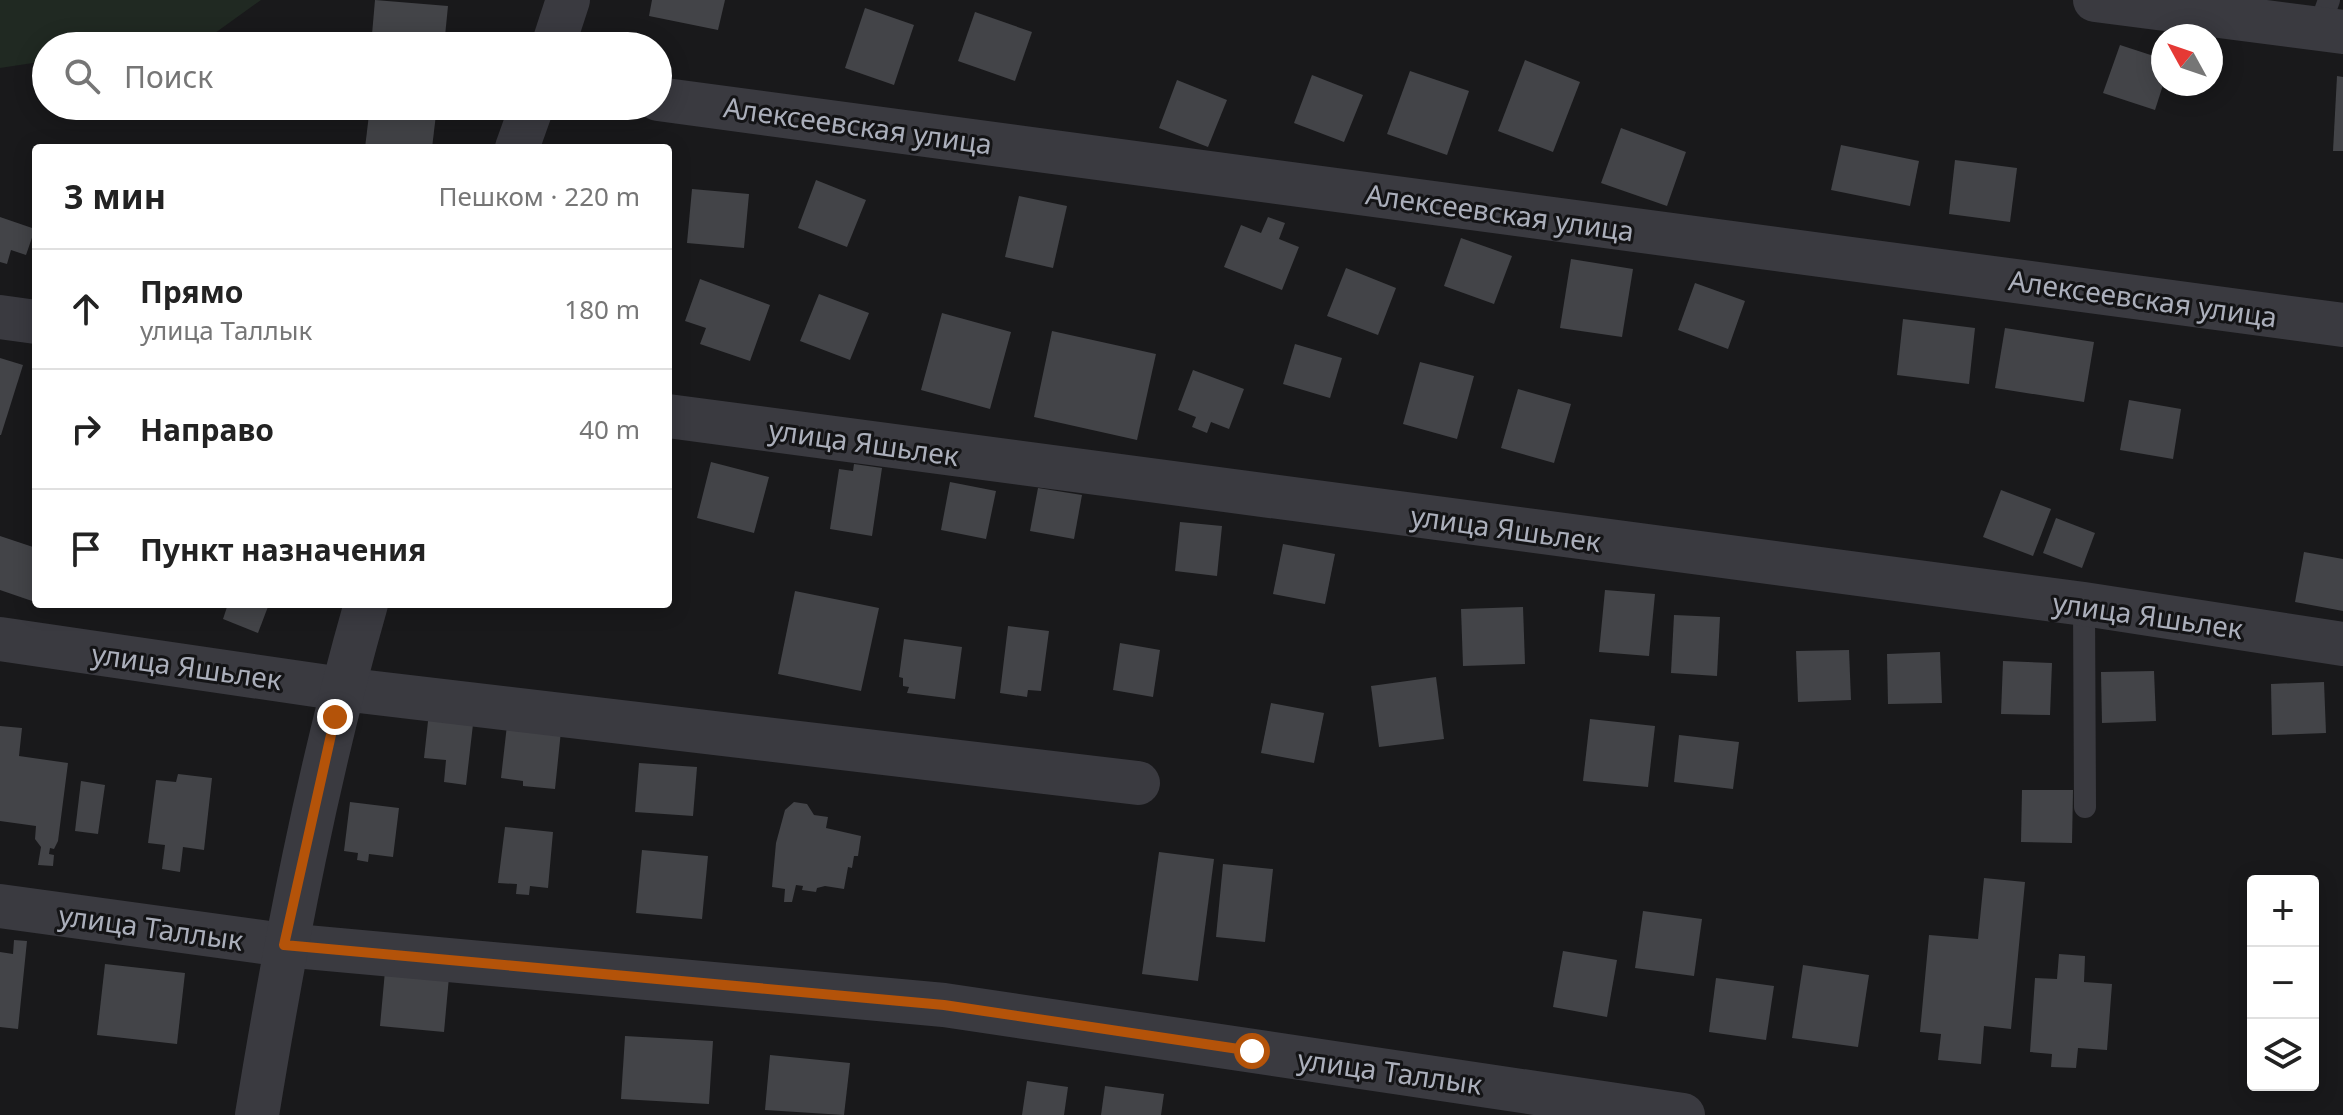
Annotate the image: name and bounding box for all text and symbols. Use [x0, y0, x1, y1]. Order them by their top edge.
north arrow [2151, 24, 2223, 96]
search box [32, 32, 672, 120]
icon: search [60, 54, 104, 98]
text: Поиск [124, 56, 213, 97]
street label: Алексеевская улица [721, 87, 995, 163]
text: 3 мин [64, 173, 166, 219]
street label: Алексеевская улица [1363, 174, 1637, 250]
text: Пешком · 220 m [438, 178, 640, 214]
street label: Алексеевская улица [2006, 260, 2280, 336]
text: Прямо [140, 271, 244, 312]
icon: ahead [64, 287, 108, 331]
text: 180 m [564, 291, 640, 327]
text: улица Таллык [140, 312, 312, 348]
icon: right [64, 407, 108, 451]
text: Направо [140, 409, 274, 450]
street label: улица Яшьлек [767, 410, 962, 474]
text: 40 m [579, 411, 640, 447]
street label: улица Яшьлек [1409, 496, 1604, 560]
icon: arrive [64, 527, 108, 571]
text: Пункт назначения [140, 529, 426, 570]
street label: улица Яшьлек [2051, 583, 2246, 647]
street label: улица Яшьлек [90, 634, 285, 698]
route end [317, 699, 353, 735]
map controls [2247, 875, 2319, 1091]
button: + [2247, 875, 2319, 947]
street label: улица Таллык [56, 895, 246, 959]
button: − [2247, 947, 2319, 1019]
button: layers [2247, 1019, 2319, 1091]
route start [1234, 1033, 1270, 1069]
street label: улица Таллык [1295, 1039, 1485, 1103]

